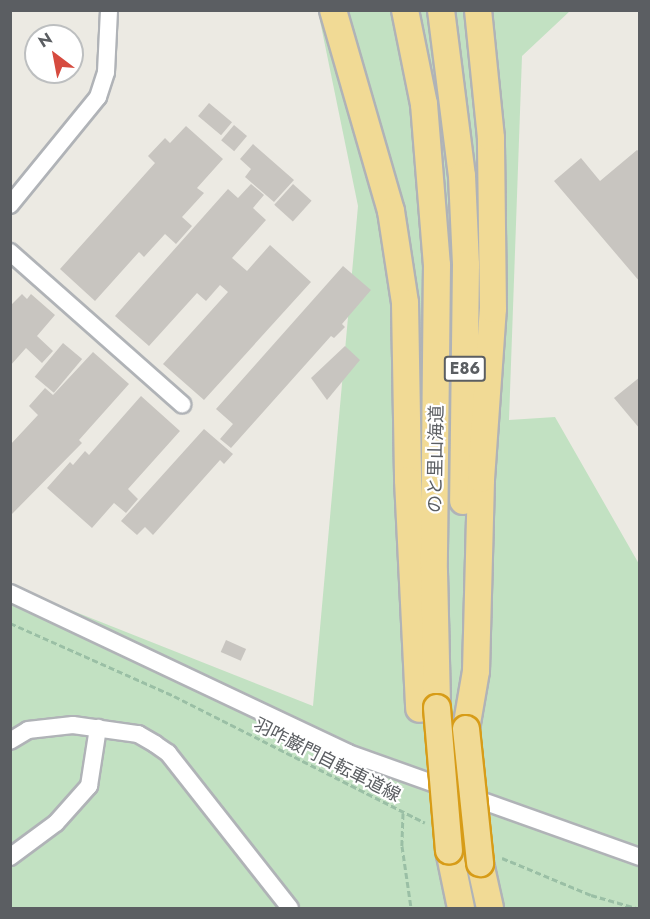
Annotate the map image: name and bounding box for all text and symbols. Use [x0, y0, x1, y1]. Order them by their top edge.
north arrow [24, 24, 84, 84]
text: N [34, 27, 57, 53]
road number: E86 [442, 356, 488, 382]
street label: のと里山海道 [424, 405, 448, 513]
street label: 羽咋巌門自転車道線 [250, 714, 404, 806]

